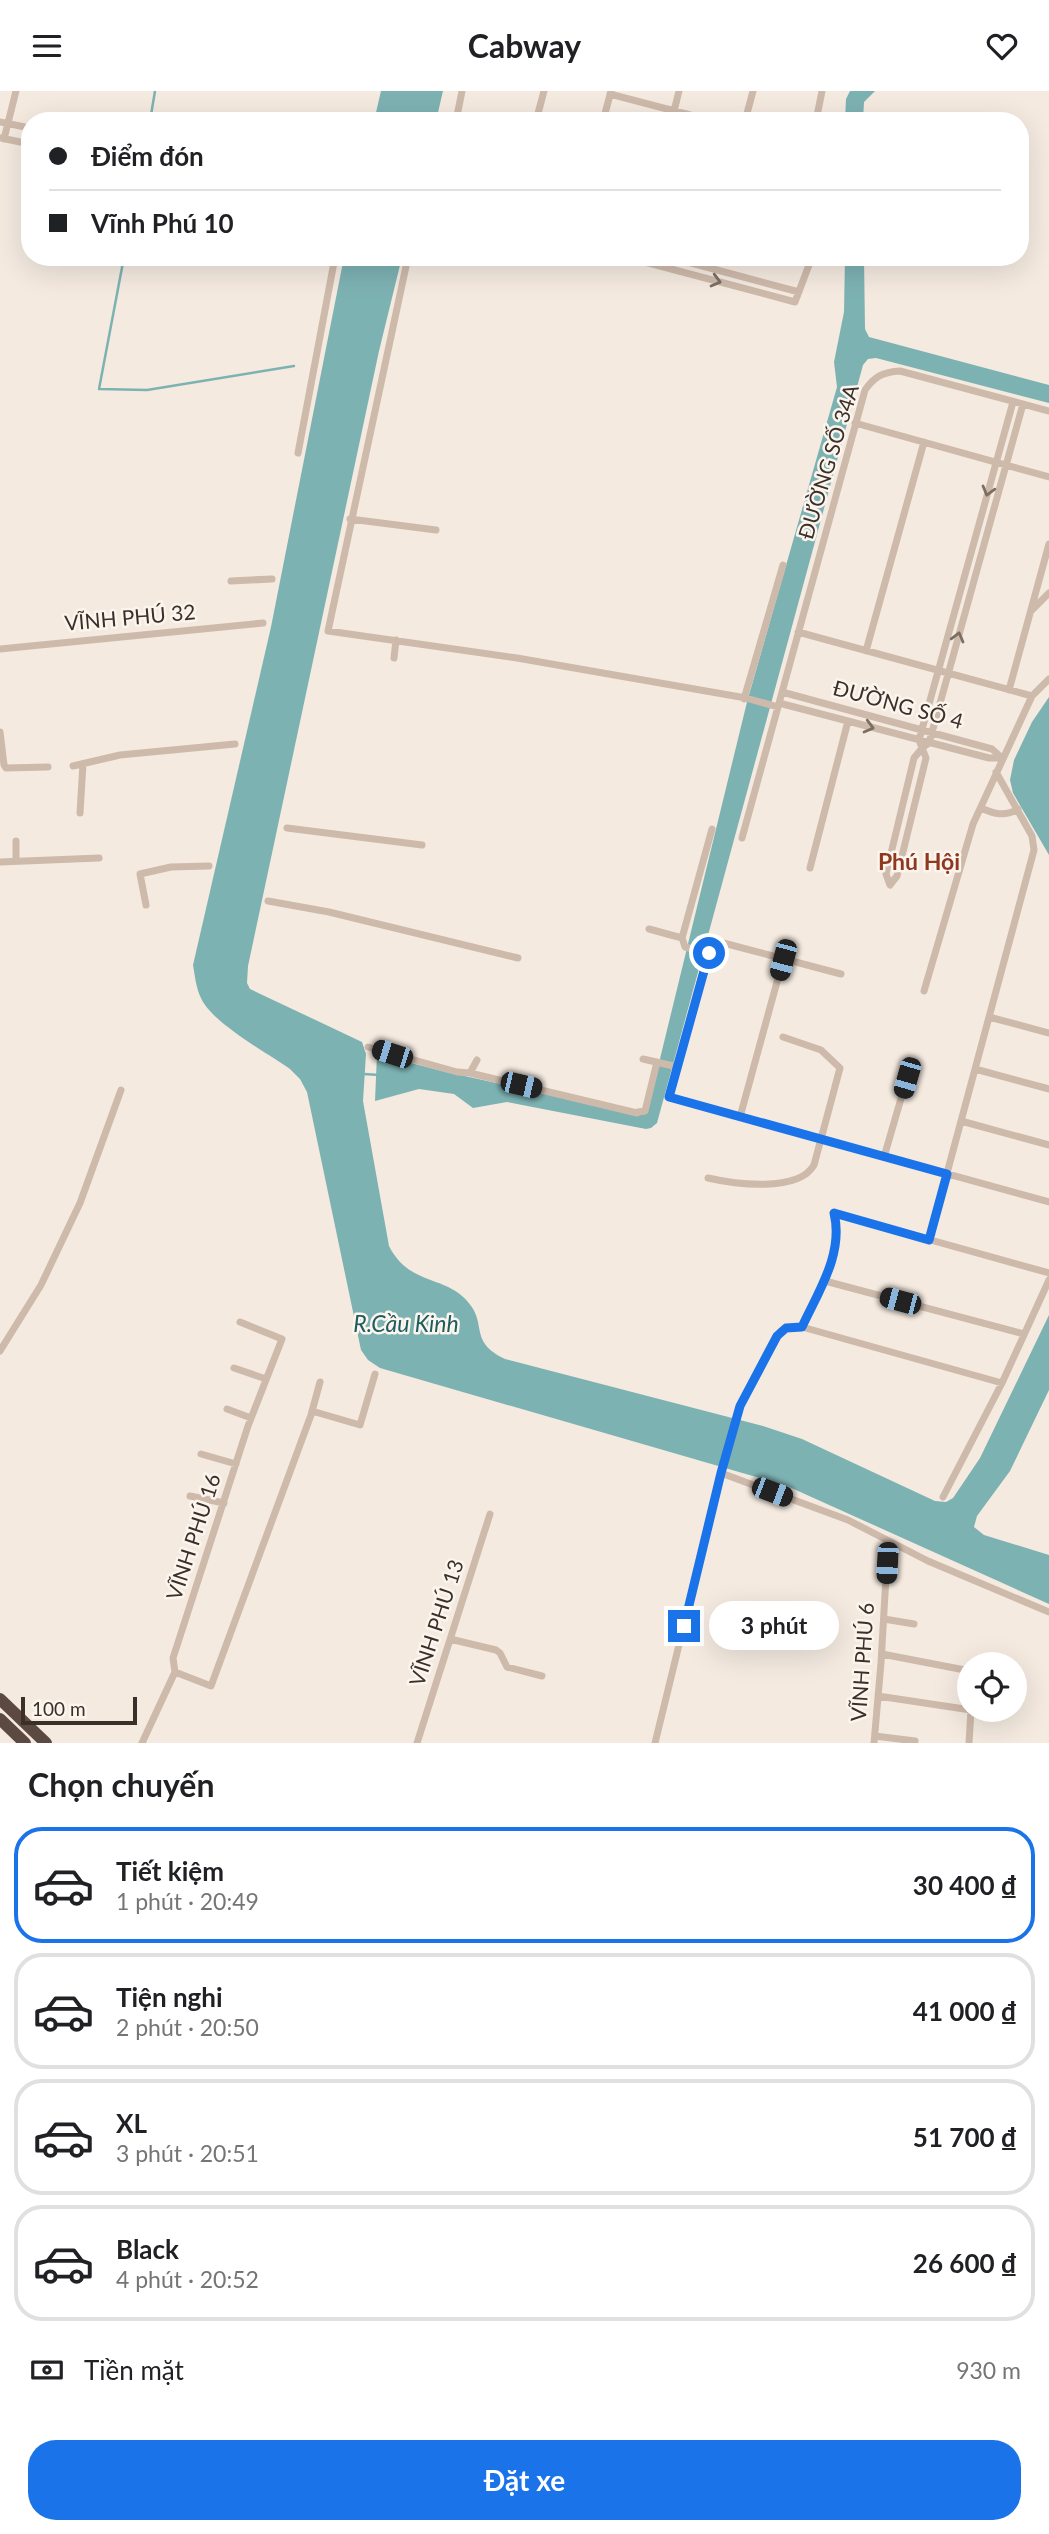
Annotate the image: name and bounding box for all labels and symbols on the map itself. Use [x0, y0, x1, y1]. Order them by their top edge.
one-way arrow [710, 273, 722, 287]
street label: ĐƯỜNG SỐ 34A [792, 381, 863, 542]
one-way arrow [982, 485, 996, 497]
street label: VĨNH PHÚ 32 [63, 598, 196, 635]
one-way arrow [950, 632, 965, 644]
street label: ĐƯỜNG SỐ 4 [831, 674, 966, 733]
one-way arrow [862, 719, 874, 733]
district label: Phú Hội [878, 847, 960, 875]
route start [693, 937, 725, 969]
car [768, 937, 799, 983]
car [369, 1038, 416, 1070]
car [892, 1055, 923, 1101]
car [499, 1070, 544, 1100]
car [877, 1285, 924, 1317]
water label: R.Cầu Kinh [353, 1309, 459, 1337]
street label: VĨNH PHÚ 16 [160, 1470, 225, 1603]
car [749, 1475, 796, 1509]
car [876, 1541, 899, 1585]
street label: VĨNH PHÚ 13 [403, 1556, 468, 1689]
callout: 3 phút [708, 1601, 838, 1651]
street label: VĨNH PHÚ 6 [845, 1602, 878, 1722]
route end [668, 1610, 700, 1642]
scale bar [21, 1694, 136, 1726]

